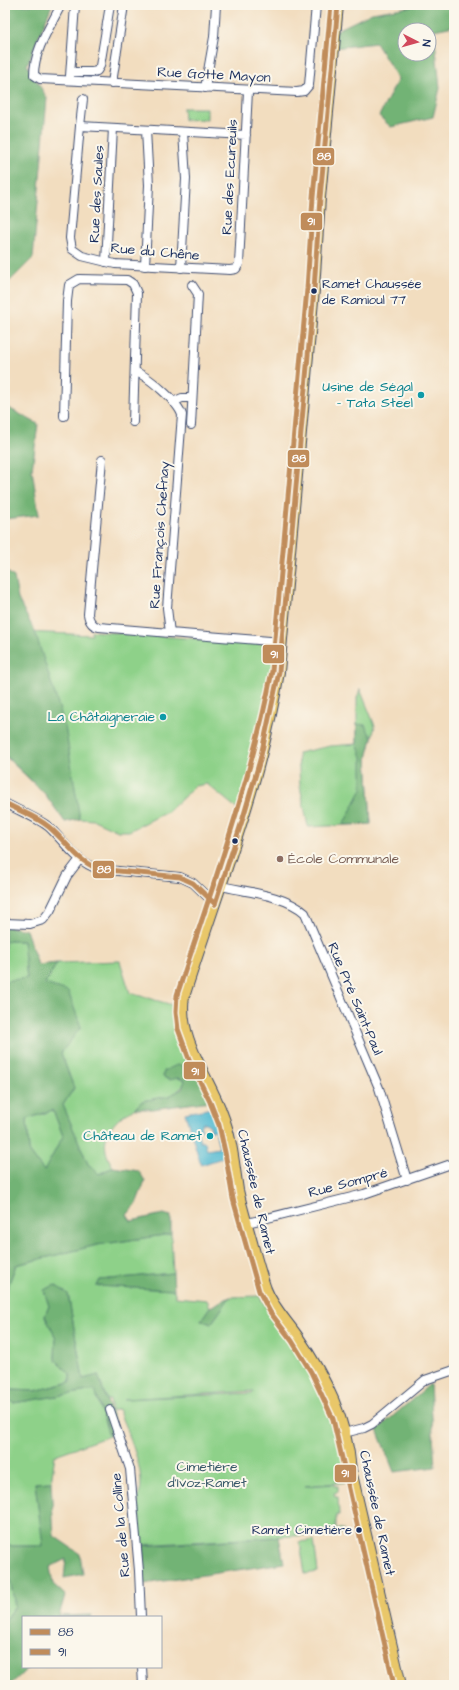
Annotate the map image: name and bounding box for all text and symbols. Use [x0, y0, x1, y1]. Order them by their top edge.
north arrow [397, 22, 437, 62]
text: N [419, 39, 434, 47]
street label: Rue Gotte Mayon [157, 62, 271, 88]
street label: Rue des Ecureuils [217, 119, 243, 235]
street label: Rue des Saules [84, 145, 110, 243]
line badge: 88 [312, 147, 335, 166]
text: 88 [317, 149, 332, 164]
line badge: 91 [300, 212, 323, 231]
text: 91 [307, 214, 315, 229]
street label: Rue du Chêne [110, 238, 201, 266]
place label: Ramet Chaussée de Ramioul 77 [322, 275, 421, 309]
marker: Ramet Chaussée de Ramioul 77 [309, 286, 319, 296]
place label: Usine de Ségal - Tata Steel [322, 377, 413, 413]
marker: Usine de Ségal - Tata Steel [416, 390, 426, 400]
line badge: 88 [287, 449, 310, 468]
text: 88 [292, 451, 307, 466]
street label: Rue François Chefnay [145, 460, 175, 609]
line badge: 91 [262, 644, 285, 664]
text: 91 [270, 647, 278, 662]
place label: La Châtaigneraie [47, 707, 155, 727]
marker: La Châtaigneraie [158, 712, 168, 722]
unlabelled marker [230, 836, 240, 846]
place label: École Communale [288, 849, 399, 869]
marker: École Communale [275, 854, 285, 864]
line badge: 88 [92, 860, 115, 879]
text: 88 [97, 862, 112, 877]
street label: Rue Pré Saint-Paul [322, 940, 388, 1058]
line badge: 91 [183, 1061, 206, 1080]
text: 91 [191, 1064, 199, 1079]
place label: Château de Ramet [83, 1126, 202, 1146]
street label: Chaussée de Ramet [232, 1128, 280, 1257]
marker: Château de Ramet [205, 1131, 215, 1141]
street label: Rue Sompré [306, 1163, 390, 1203]
street label: Chaussée de Ramet [354, 1449, 400, 1578]
park label: Cimetière d'Ivoz-Ramet [167, 1457, 247, 1493]
line badge: 91 [334, 1464, 357, 1483]
text: 91 [341, 1466, 349, 1481]
street label: Rue de la Colline [106, 1472, 136, 1578]
place label: Ramet Cimetière [252, 1521, 352, 1539]
marker: Ramet Cimetière [354, 1525, 364, 1535]
legend [22, 1616, 162, 1668]
text: 88 [58, 1624, 74, 1641]
text: 91 [58, 1644, 67, 1661]

